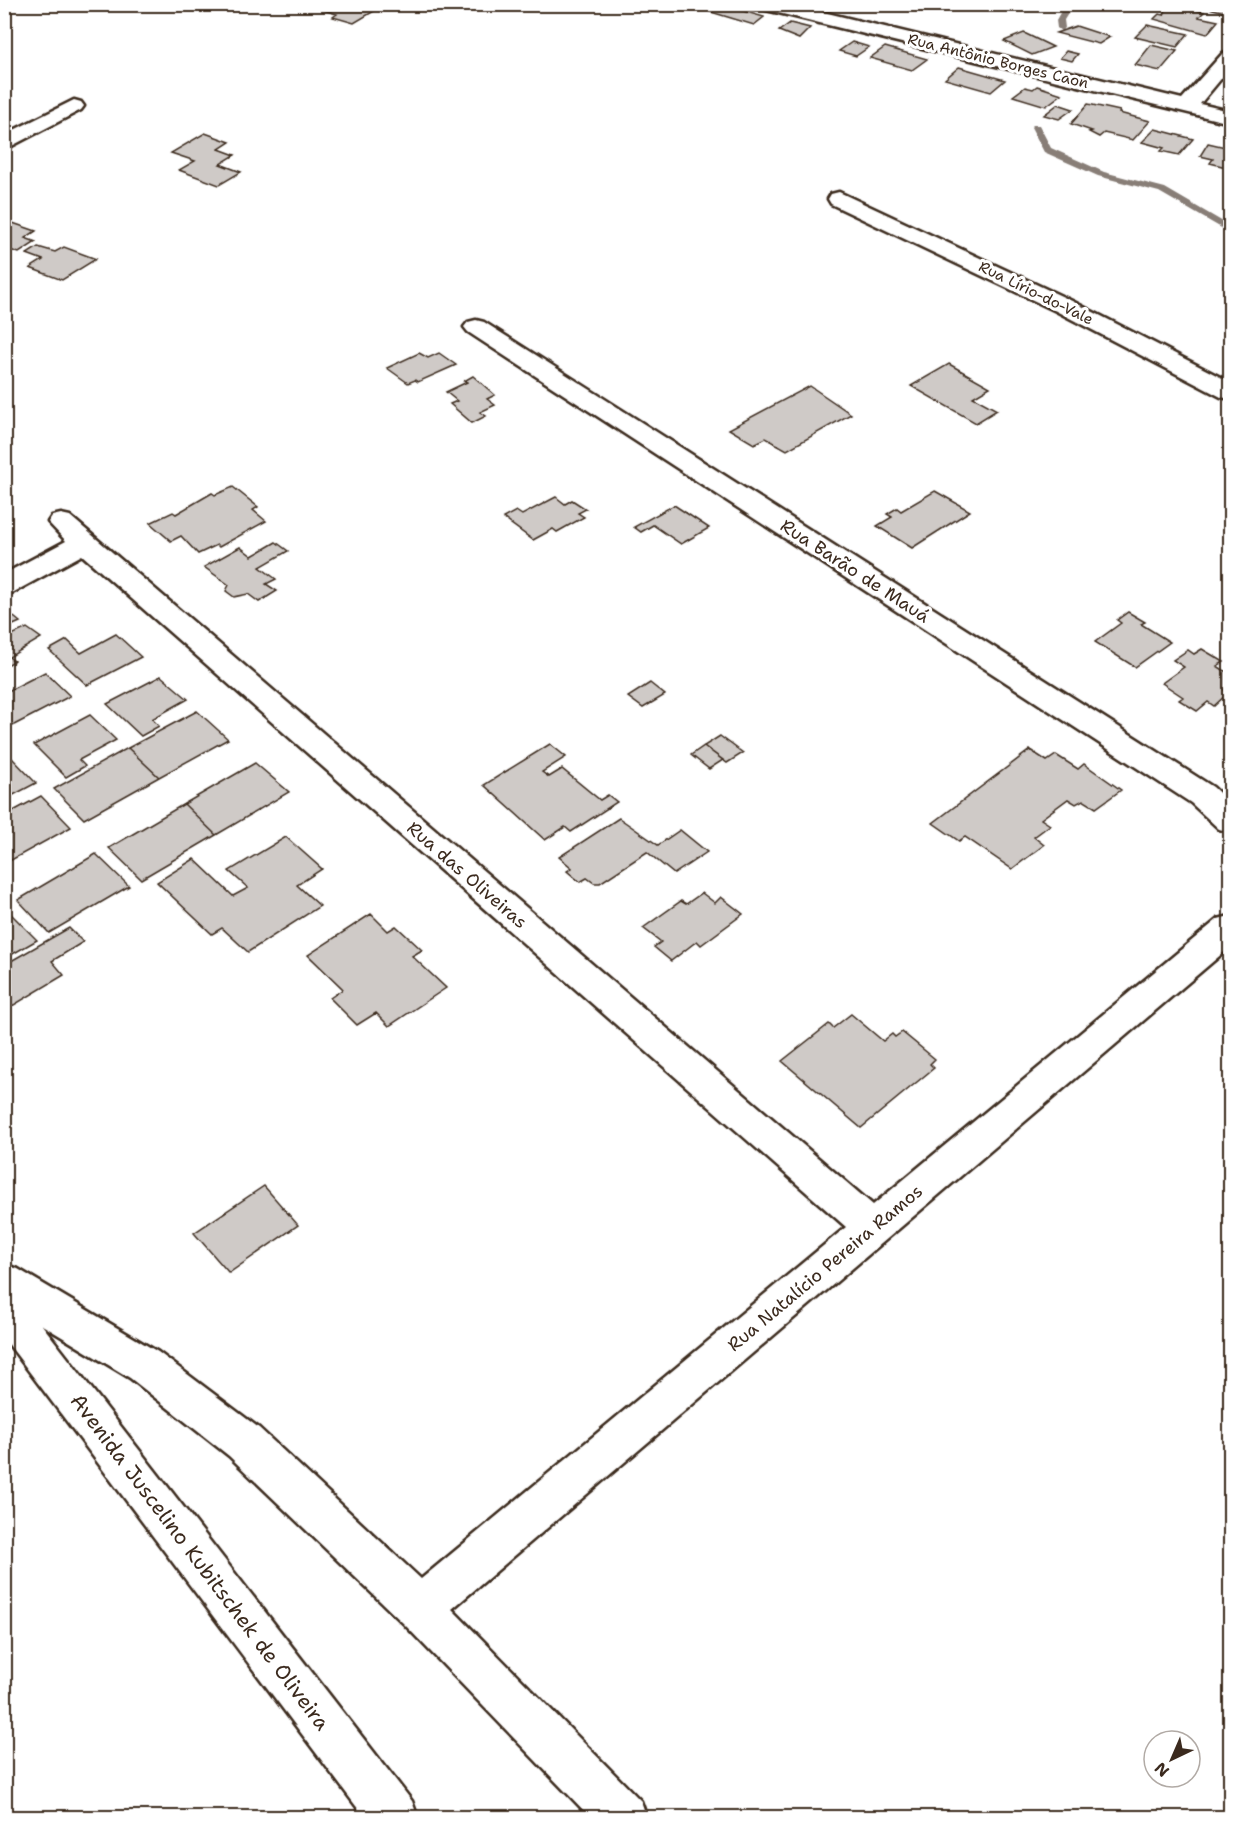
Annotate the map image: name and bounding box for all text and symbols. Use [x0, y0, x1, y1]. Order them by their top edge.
street label: Rua Antônio Borges Caon [906, 29, 1090, 93]
street label: Rua Lírio-do-Vale [975, 257, 1097, 329]
street label: Rua Barão de Mauá [776, 514, 934, 628]
street label: Rua das Oliveiras [402, 816, 532, 934]
street label: Rua Natalício Pereira Ramos [722, 1179, 928, 1357]
street label: Avenida Juscelino Kubitschek de Oliveira [64, 1388, 336, 1736]
north arrow [1142, 1729, 1202, 1789]
text: N [1150, 1757, 1174, 1781]

